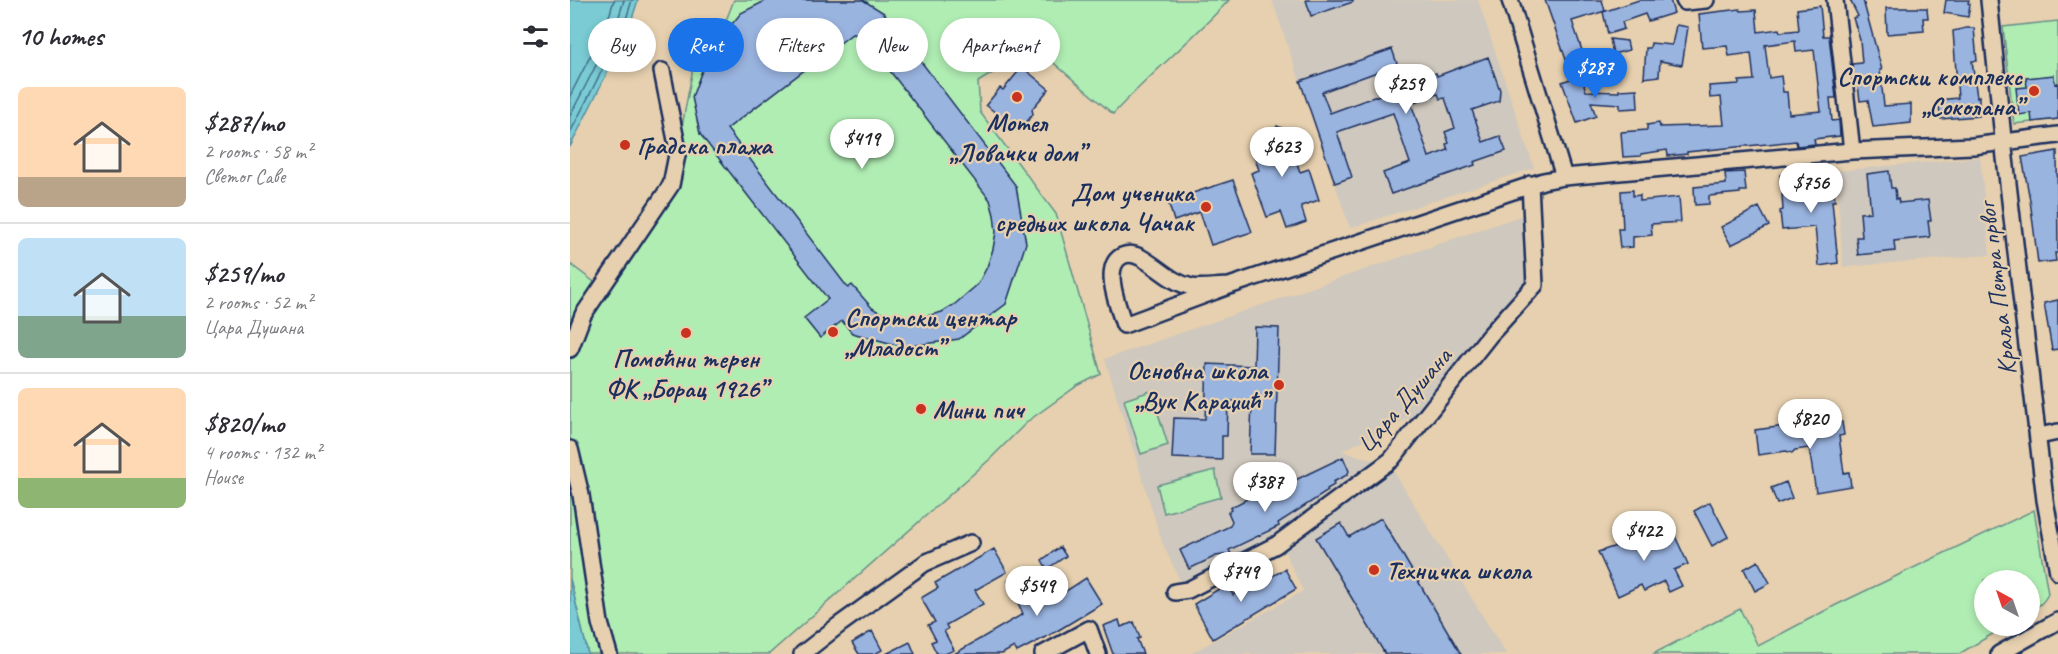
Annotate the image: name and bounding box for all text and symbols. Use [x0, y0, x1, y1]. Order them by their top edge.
chip: Buy [588, 18, 656, 72]
chip: Rent [668, 18, 744, 72]
chip: Filters [756, 18, 844, 72]
chip: New [856, 18, 928, 72]
chip: Apartment [940, 18, 1060, 72]
text: 10 homes [18, 20, 103, 53]
icon: filters [519, 20, 552, 53]
pin: $287 [1559, 48, 1631, 99]
text: $287 [1577, 55, 1613, 80]
place label: Спортски комплекс „Соколана” [1837, 60, 2028, 123]
pin: $259 [1370, 64, 1442, 115]
text: $259 [1388, 71, 1424, 96]
marker: Спортски комплекс „Соколана” [2027, 84, 2041, 98]
marker: Мотел „Ловачки дом” [1010, 90, 1024, 104]
text: $287/mo [204, 106, 284, 139]
place label: Мотел „Ловачки дом” [950, 106, 1090, 169]
icon: home [66, 111, 138, 183]
pin: $419 [826, 119, 898, 170]
text: $419 [844, 126, 880, 151]
pin: $623 [1246, 127, 1318, 178]
place label: Градска плажа [637, 129, 774, 162]
text: $623 [1264, 134, 1300, 159]
marker: Градска плажа [618, 138, 632, 152]
text: 2 rooms · 58 m² [204, 139, 312, 164]
pin: $756 [1775, 163, 1847, 214]
text: Светог Саве [204, 164, 285, 189]
text: $756 [1793, 170, 1829, 195]
place label: Дом ученика средњих школа Чачак [995, 176, 1196, 239]
street label: Краља Петра првог [1970, 198, 2024, 377]
marker: Дом ученика средњих школа Чачак [1199, 200, 1213, 214]
text: $259/mo [204, 257, 283, 290]
icon: home [66, 262, 138, 334]
text: 2 rooms · 52 m² [204, 290, 312, 315]
place label: Спортски центар „Младост” [845, 301, 1018, 364]
text: Цара Душана [204, 315, 303, 340]
marker: Спортски центар „Младост” [826, 325, 840, 339]
marker: Помоћни терен ФК „Борац 1926” [679, 326, 693, 340]
street label: Цара Душана [1349, 339, 1460, 460]
place label: Помоћни терен ФК „Борац 1926” [606, 342, 772, 405]
place label: Основна школа „Вук Караџић” [1127, 354, 1273, 417]
marker: Основна школа „Вук Караџић” [1272, 378, 1286, 392]
place label: Мини пич [933, 393, 1026, 426]
pin: $820 [1774, 399, 1846, 450]
marker: Мини пич [914, 402, 928, 416]
text: $820 [1792, 406, 1828, 431]
text: $820/mo [204, 407, 284, 440]
icon: home [66, 412, 138, 484]
text: 4 rooms · 132 m² [204, 440, 321, 465]
pin: $387 [1229, 462, 1301, 513]
text: House [204, 465, 243, 490]
text: $387 [1247, 469, 1283, 494]
pin: $422 [1608, 511, 1680, 562]
text: $422 [1626, 518, 1662, 543]
pin: $749 [1205, 552, 1277, 603]
place label: Техничка школа [1386, 554, 1533, 587]
text: $749 [1223, 559, 1259, 584]
marker: Техничка школа [1367, 563, 1381, 577]
pin: $549 [1001, 566, 1073, 617]
north arrow [1974, 570, 2040, 636]
map controls [1974, 570, 2040, 636]
text: $549 [1019, 573, 1055, 598]

